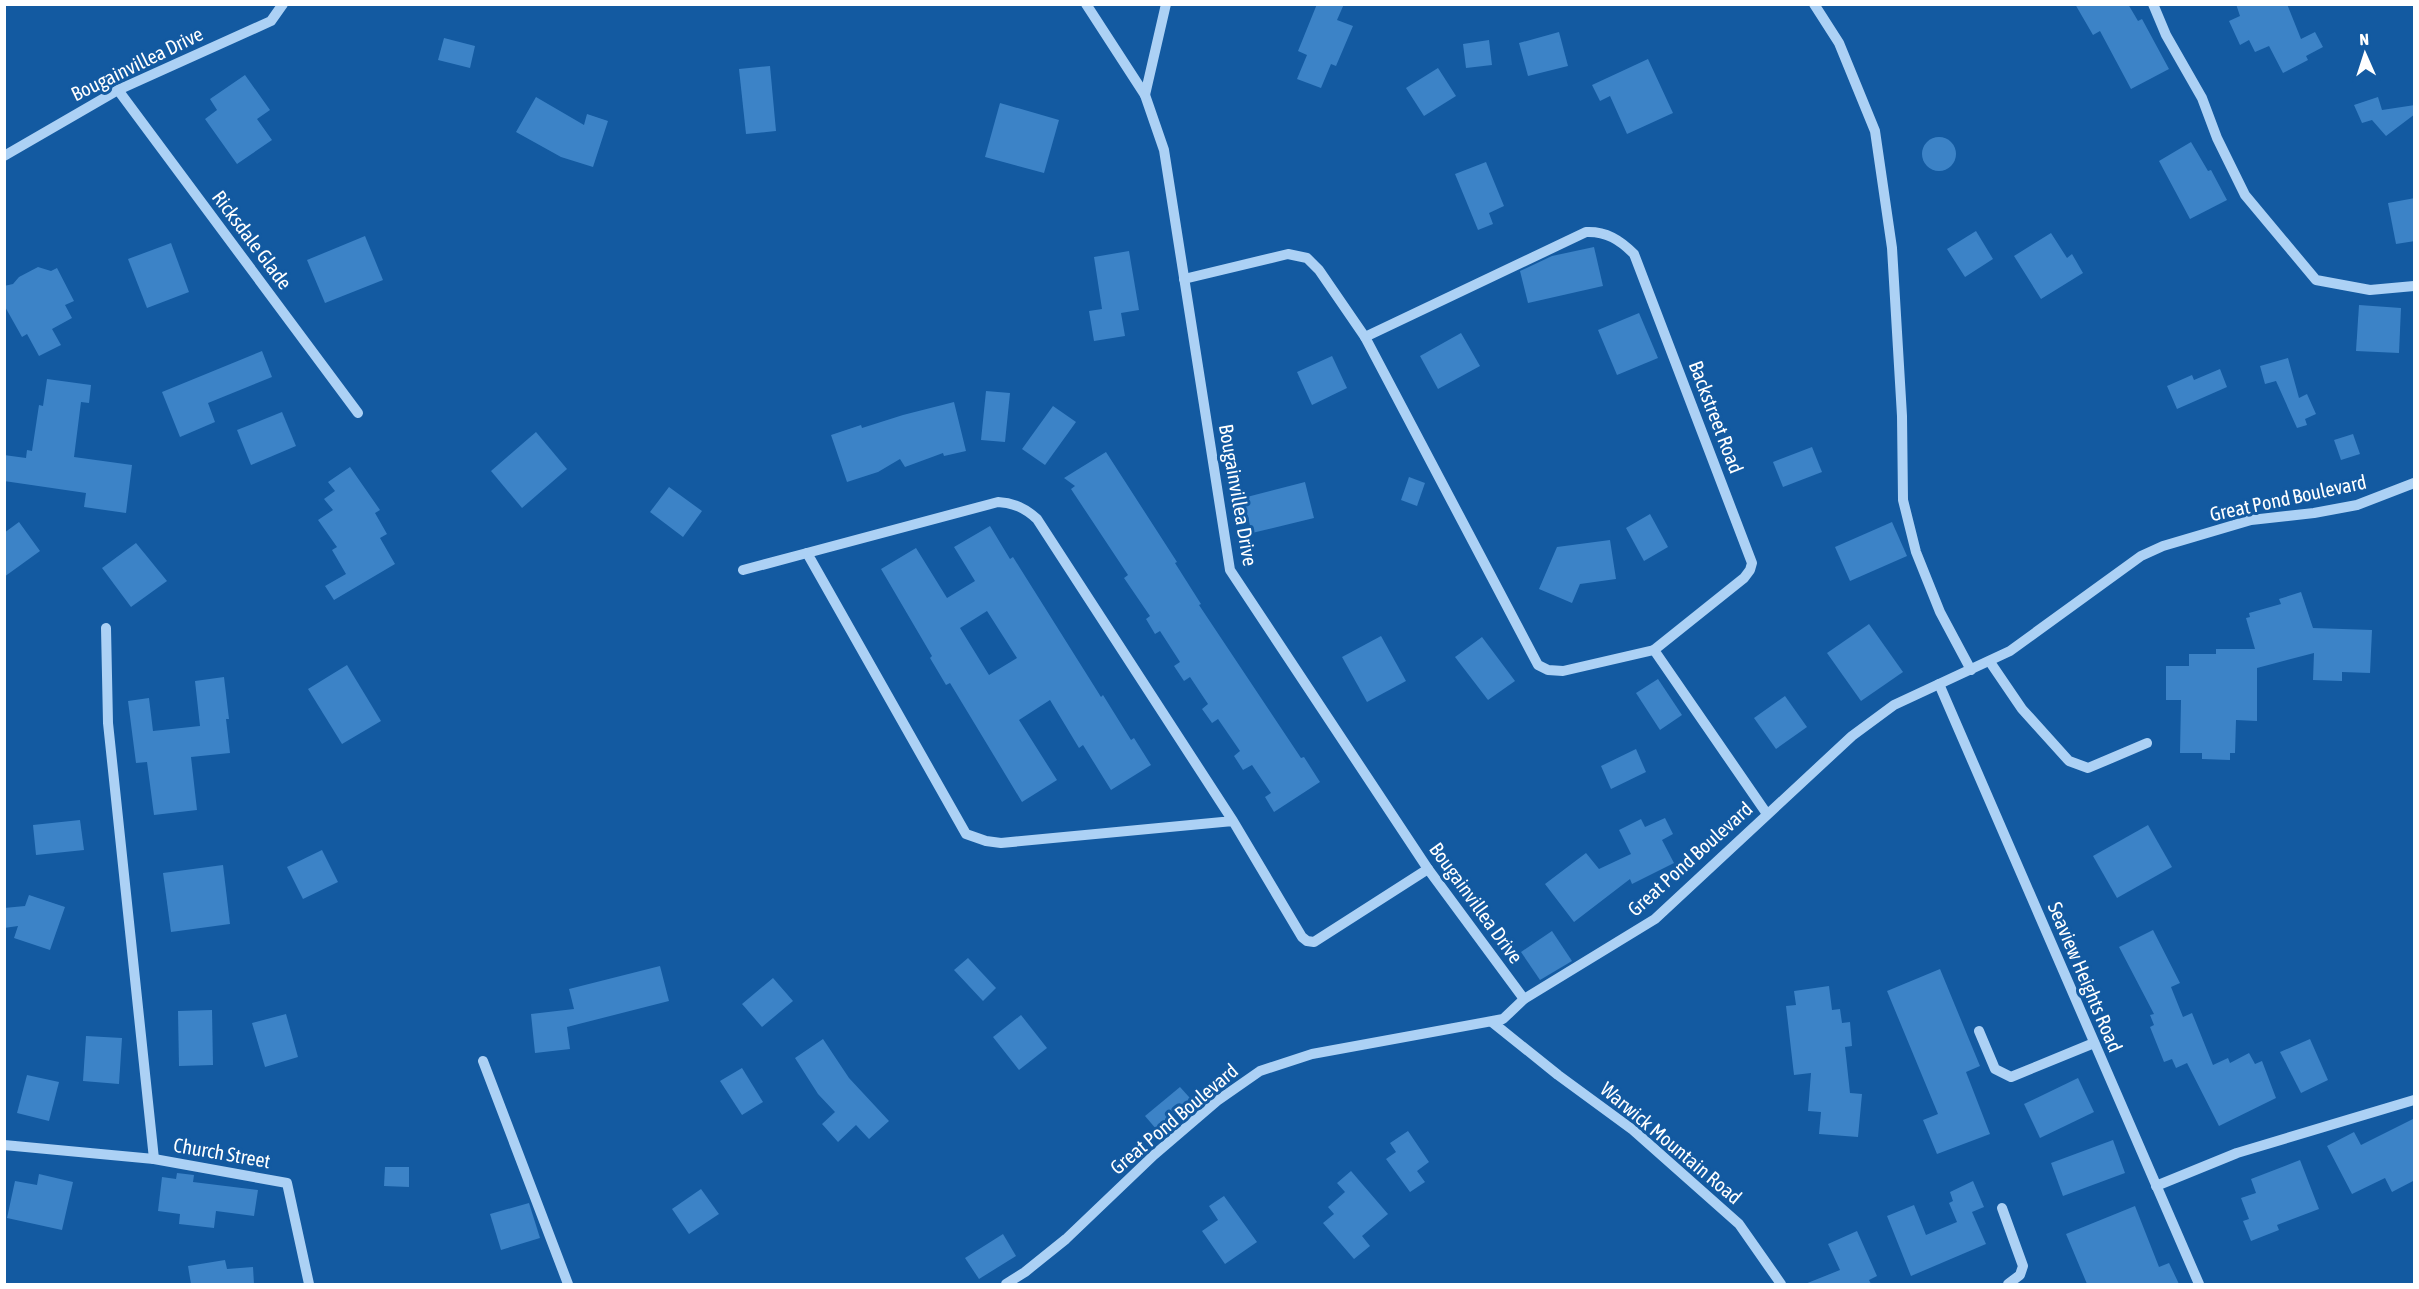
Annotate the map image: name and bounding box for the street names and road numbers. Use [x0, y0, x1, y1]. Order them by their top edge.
street label: Bougainvillea Drive [67, 22, 206, 105]
street label: Ricksdale Glade [208, 186, 297, 293]
street label: Backstreet Road [1685, 357, 1748, 476]
street label: Bougainvillea Drive [1215, 422, 1262, 568]
street label: Great Pond Boulevard [2207, 470, 2368, 525]
street label: Great Pond Boulevard [1623, 797, 1757, 921]
street label: Bougainvillea Drive [1425, 838, 1528, 968]
street label: Seaview Heights Road [2044, 898, 2127, 1055]
street label: Great Pond Boulevard [1105, 1059, 1242, 1179]
street label: Warwick Mountain Road [1596, 1077, 1747, 1208]
street label: Church Street [172, 1133, 273, 1172]

